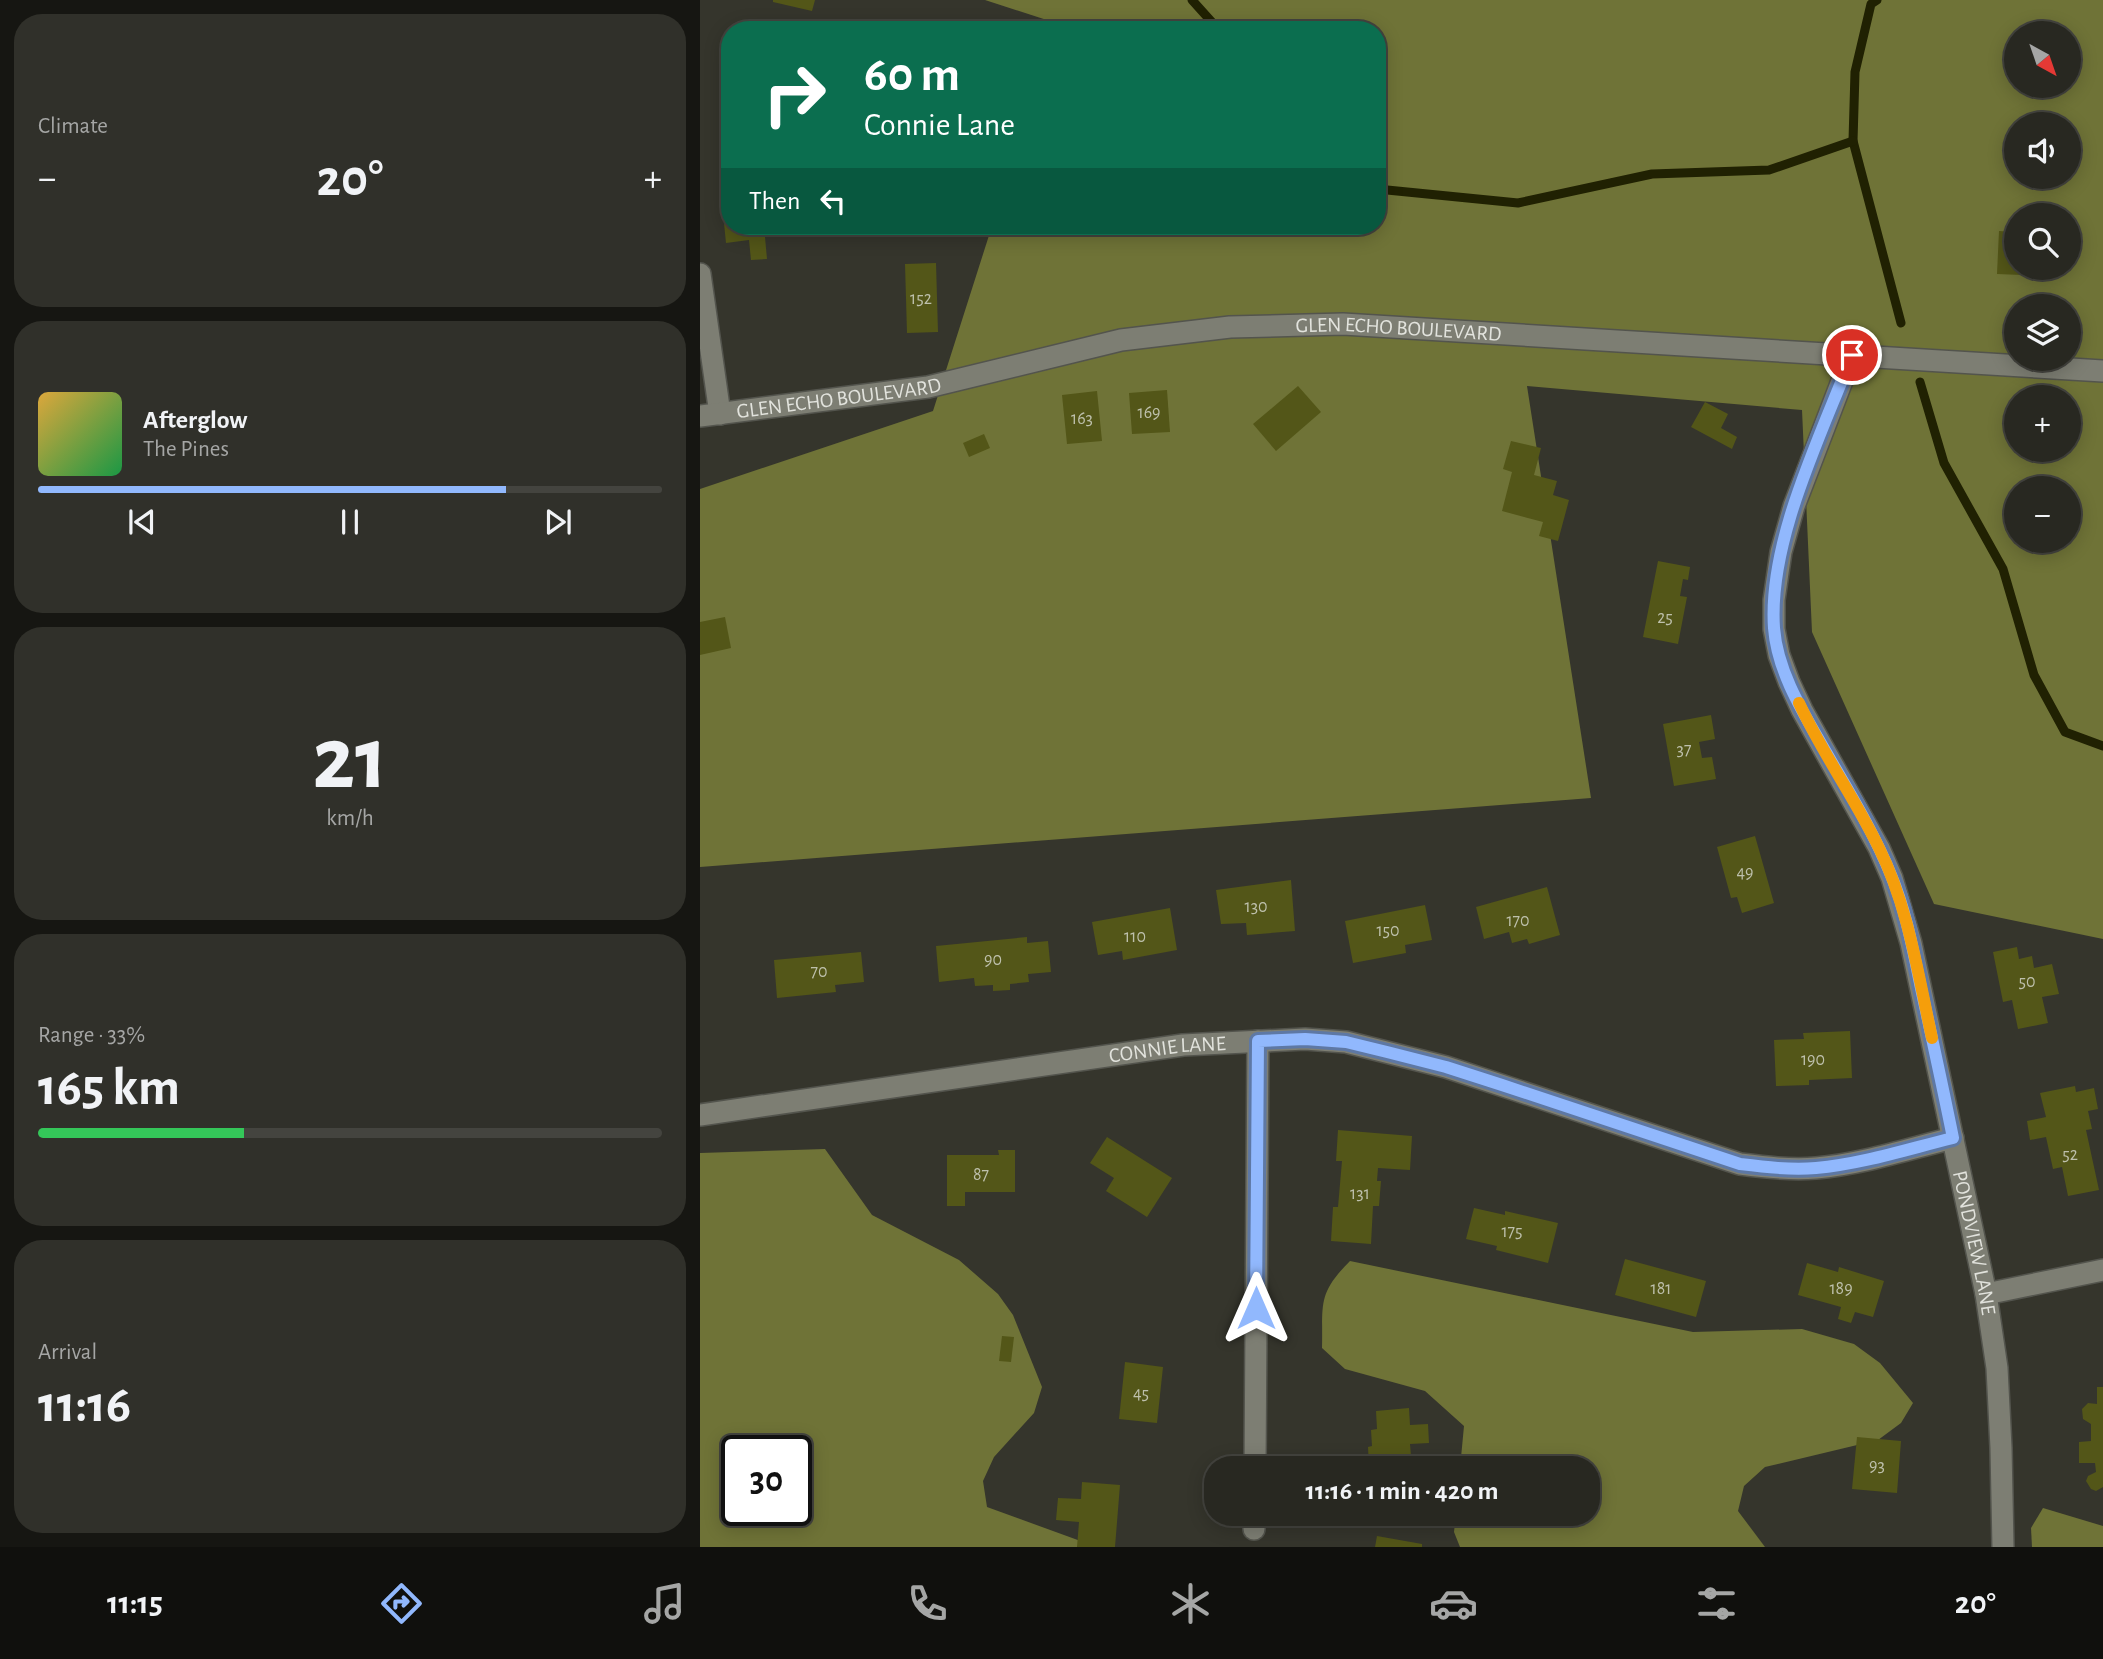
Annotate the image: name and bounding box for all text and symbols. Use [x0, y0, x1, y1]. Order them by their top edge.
north arrow [2004, 21, 2081, 98]
map controls [2004, 21, 2081, 553]
icon: right [749, 49, 840, 140]
text: 60 m [864, 51, 960, 100]
text: Connie Lane [864, 109, 1015, 141]
button: sound [2004, 112, 2081, 189]
text: Climate [38, 115, 108, 138]
text: 20° [317, 153, 383, 205]
text: − [38, 160, 56, 198]
text: + [644, 160, 662, 198]
icon: left [814, 182, 852, 220]
text: Then [749, 188, 800, 214]
button: search [2004, 203, 2081, 280]
house number: 152 [910, 290, 932, 308]
button: layers [2004, 294, 2081, 371]
street label: GLEN ECHO BOULEVARD [1295, 314, 1502, 345]
pin [1822, 325, 1882, 385]
icon: arrive [1833, 336, 1871, 374]
street label: GLEN ECHO BOULEVARD [735, 374, 944, 422]
button: + [2004, 385, 2081, 462]
house number: 169 [1137, 404, 1161, 422]
text: Afterglow [143, 407, 247, 433]
house number: 163 [1071, 410, 1093, 428]
text: The Pines [143, 438, 229, 461]
button: − [2004, 476, 2081, 553]
icon: previous [123, 503, 161, 541]
icon: pause [331, 503, 369, 541]
icon: next [539, 503, 577, 541]
house number: 25 [1657, 609, 1673, 627]
text: 21 [312, 714, 388, 805]
house number: 37 [1677, 741, 1691, 759]
text: km/h [326, 807, 374, 830]
house number: 49 [1736, 864, 1754, 882]
house number: 130 [1244, 898, 1268, 916]
house number: 170 [1506, 912, 1530, 930]
house number: 150 [1376, 922, 1400, 940]
house number: 110 [1124, 928, 1146, 946]
house number: 90 [984, 951, 1002, 969]
house number: 70 [810, 963, 828, 981]
house number: 50 [2018, 973, 2036, 991]
text: Range · 33% [38, 1024, 145, 1047]
street label: CONNIE LANE [1108, 1033, 1226, 1067]
house number: 190 [1801, 1051, 1825, 1069]
text: 165 km [38, 1062, 180, 1114]
house number: 52 [2062, 1146, 2078, 1164]
house number: 87 [973, 1166, 989, 1184]
street label: PONDVIEW LANE [1949, 1169, 1999, 1316]
house number: 131 [1350, 1185, 1370, 1203]
house number: 175 [1501, 1223, 1523, 1241]
position arrow [1219, 1271, 1293, 1345]
house number: 181 [1651, 1280, 1671, 1298]
house number: 189 [1829, 1280, 1853, 1298]
text: Arrival [38, 1341, 97, 1364]
text: 11:16 [38, 1379, 131, 1431]
house number: 45 [1133, 1385, 1149, 1403]
speed limit sign: 30 [721, 1435, 812, 1526]
house number: 93 [1869, 1457, 1885, 1475]
text: 11:16 · 1 min · 420 m [1306, 1478, 1498, 1504]
icon: directions [377, 1579, 426, 1628]
icon: music [640, 1579, 689, 1628]
icon: phone [903, 1579, 952, 1628]
icon: climate [1166, 1579, 1215, 1628]
icon: car [1429, 1579, 1478, 1628]
icon: filters [1692, 1579, 1741, 1628]
text: 11:15 [107, 1587, 163, 1619]
text: 20° [1955, 1587, 1996, 1619]

